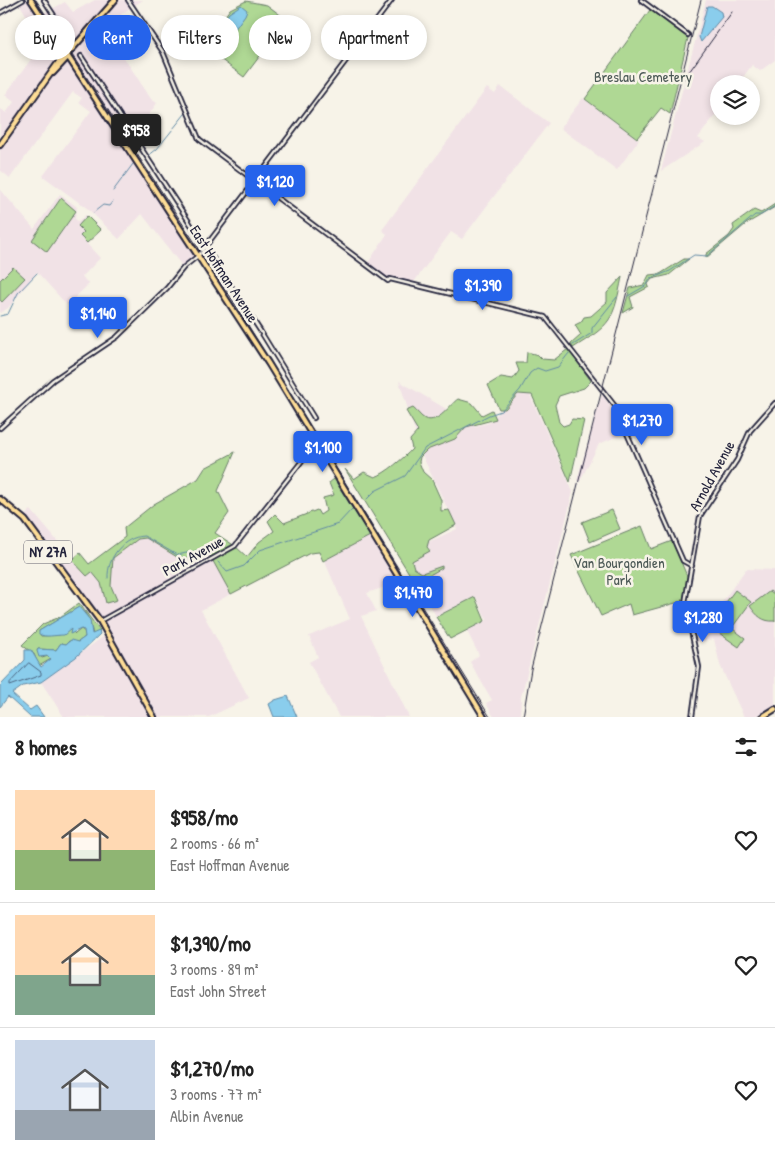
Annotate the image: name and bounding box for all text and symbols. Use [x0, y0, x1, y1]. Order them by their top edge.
chip: Buy [15, 15, 75, 60]
chip: Rent [85, 15, 151, 60]
chip: Filters [161, 15, 239, 60]
chip: New [249, 15, 311, 60]
chip: Apartment [321, 15, 427, 60]
park label: Breslau Cemetery [594, 66, 692, 87]
map controls [710, 75, 760, 125]
button: layers [710, 75, 760, 125]
pin: $958 [106, 114, 166, 156]
text: $958 [122, 119, 150, 141]
pin: $1,120 [234, 164, 316, 207]
text: $1,120 [256, 170, 294, 192]
street label: East Hoffman Avenue [185, 221, 264, 327]
pin: $1,390 [442, 268, 524, 311]
text: $1,390 [464, 274, 502, 296]
pin: $1,140 [57, 296, 139, 339]
text: $1,140 [80, 302, 116, 324]
pin: $1,270 [601, 404, 683, 446]
text: $1,270 [622, 409, 662, 431]
pin: $1,100 [282, 430, 364, 473]
text: $1,100 [304, 436, 342, 458]
street label: Arnold Avenue [684, 437, 739, 515]
street label: Park Avenue [159, 530, 227, 581]
road number: NY 27A [24, 540, 72, 564]
park label: Van Bourgondien Park [573, 552, 665, 590]
pin: $1,470 [372, 576, 454, 618]
text: $1,470 [394, 581, 432, 603]
pin: $1,280 [662, 600, 744, 643]
text: $1,280 [684, 606, 722, 628]
text: 8 homes [15, 733, 77, 762]
icon: filters [732, 733, 760, 761]
text: $958/mo [170, 803, 238, 832]
icon: home [55, 810, 115, 870]
icon: heart [732, 826, 760, 854]
text: 2 rooms · 66 m² [170, 832, 259, 854]
text: East Hoffman Avenue [170, 854, 290, 876]
text: $1,390/mo [170, 929, 251, 958]
icon: home [55, 935, 115, 995]
icon: heart [732, 951, 760, 979]
text: 3 rooms · 89 m² [170, 958, 259, 980]
text: East John Street [170, 980, 266, 1002]
text: $1,270/mo [170, 1054, 254, 1083]
icon: home [55, 1060, 115, 1120]
icon: heart [732, 1076, 760, 1104]
text: 3 rooms · 77 m² [170, 1083, 262, 1105]
text: Albin Avenue [170, 1105, 244, 1127]

